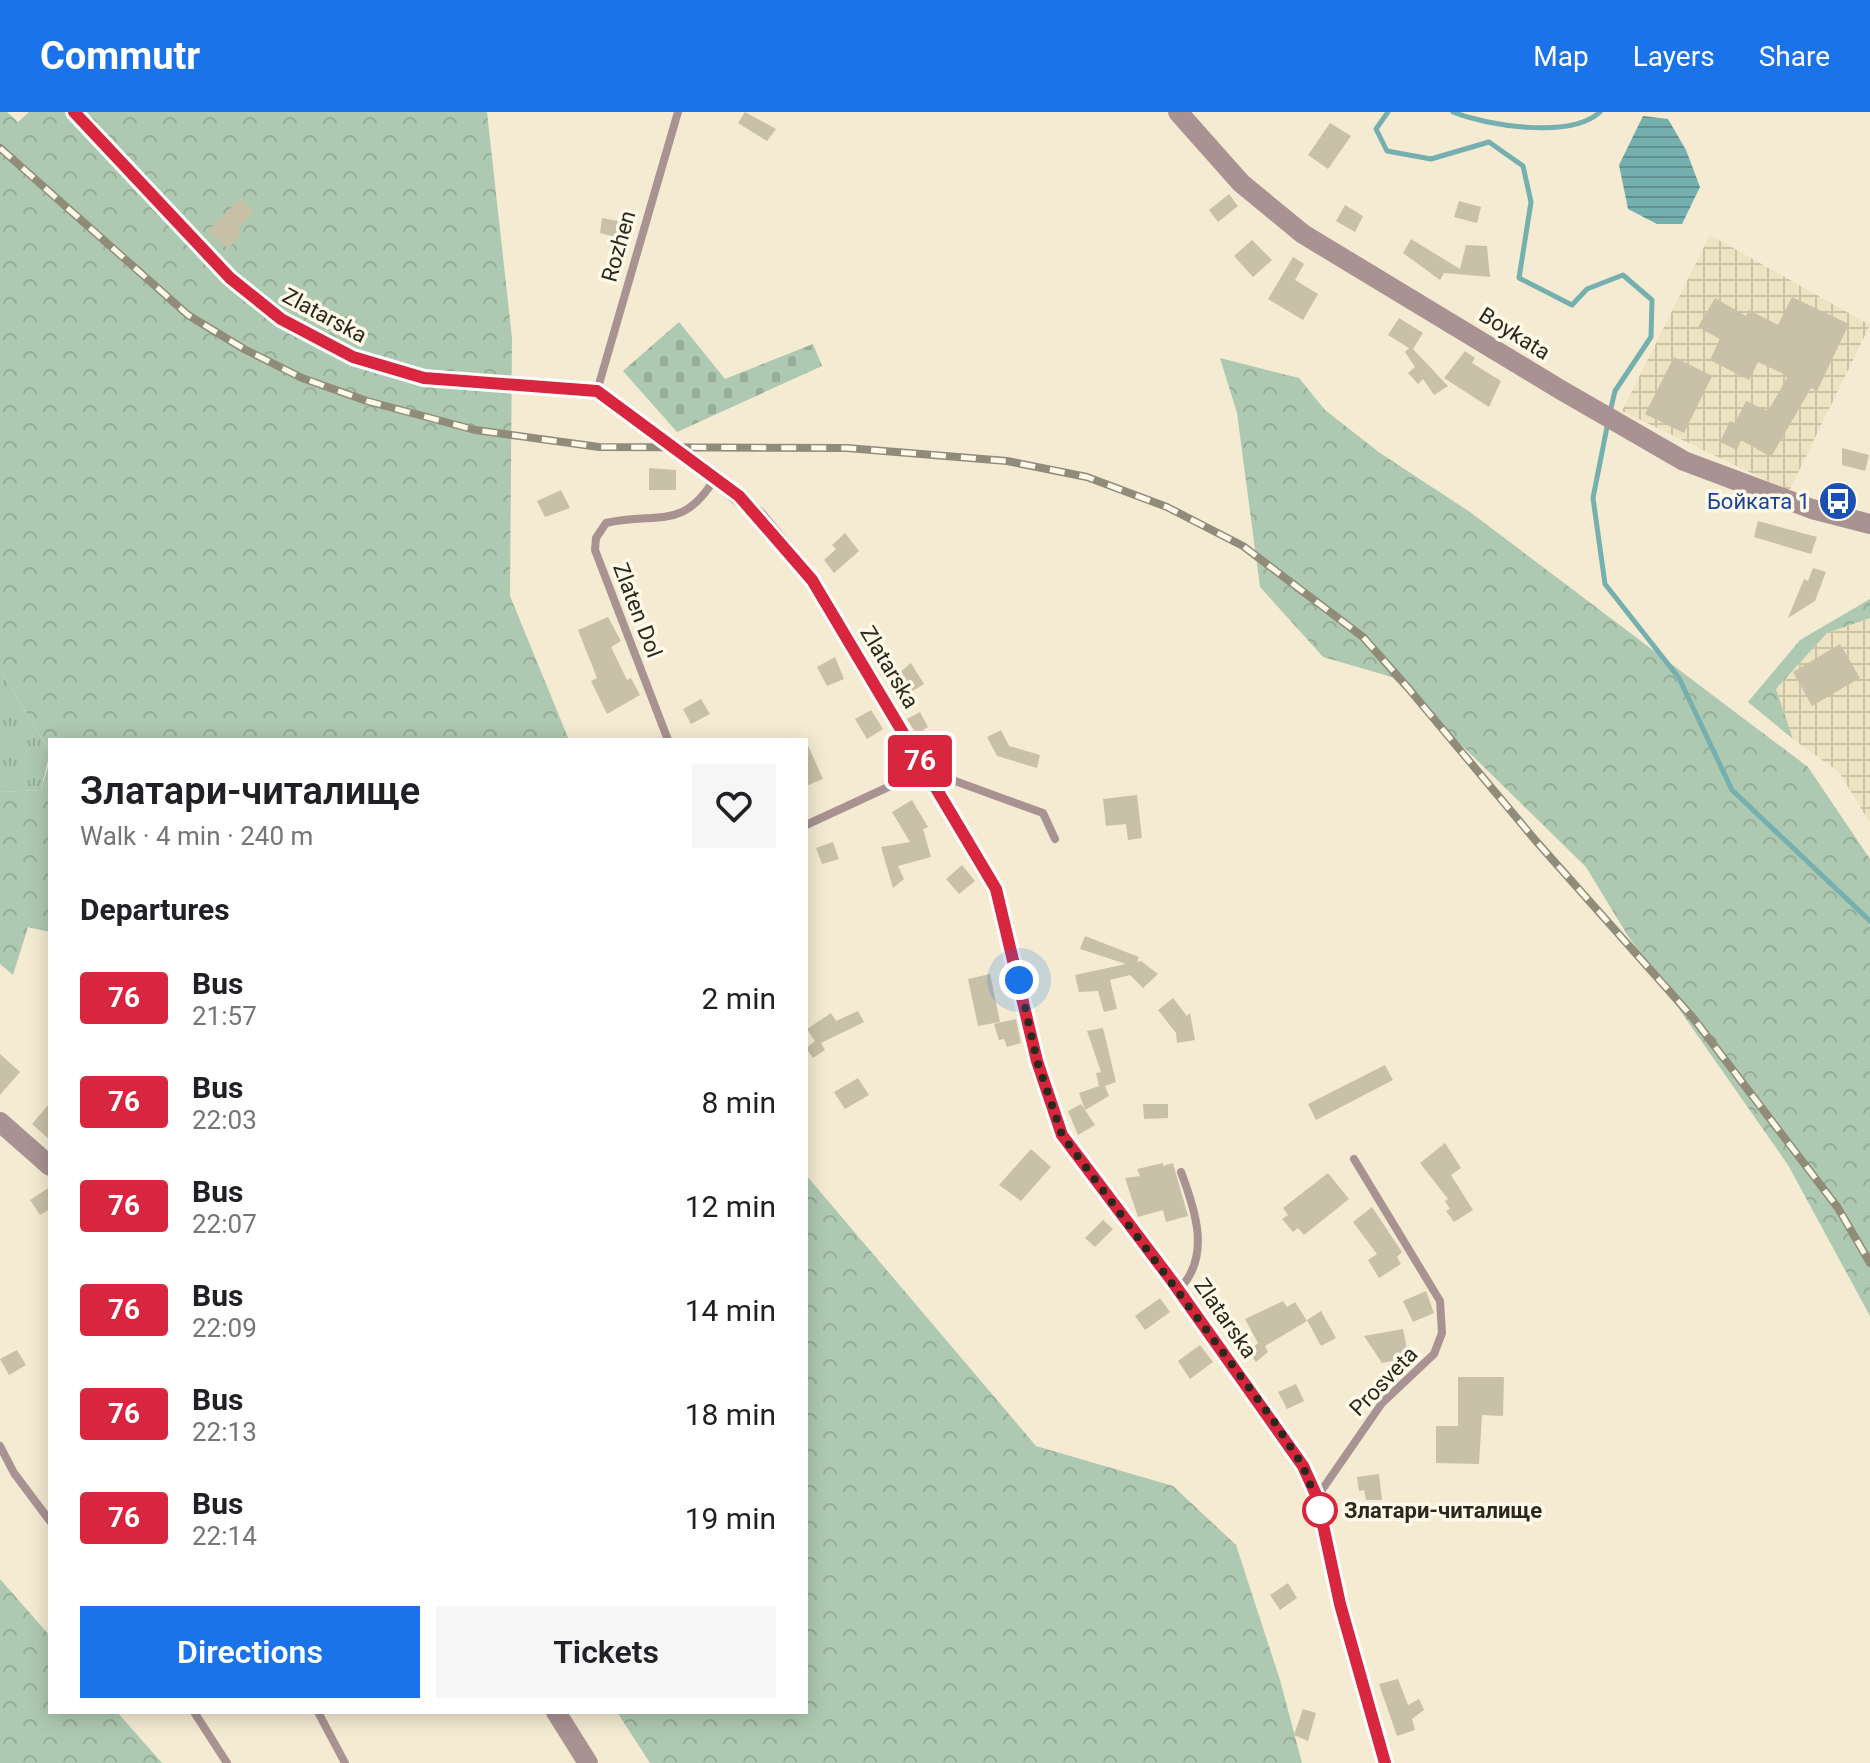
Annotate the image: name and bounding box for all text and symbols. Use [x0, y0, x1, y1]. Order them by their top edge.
text: Commutr [40, 34, 200, 78]
text: Map [1533, 40, 1589, 73]
text: Layers [1633, 40, 1715, 73]
text: Share [1759, 40, 1830, 73]
street label: Rozhen [596, 208, 641, 285]
street label: Zlatarska [278, 283, 371, 348]
street label: Boykata [1475, 302, 1555, 365]
bus stop icon: Бойката 1 [1817, 480, 1859, 522]
place label: Бойката 1 [1707, 489, 1810, 514]
street label: Zlaten Dol [608, 559, 667, 661]
street label: Zlatarska [855, 622, 924, 713]
line badge: 76 [884, 735, 956, 787]
text: 76 [904, 744, 936, 777]
button: heart [692, 764, 776, 848]
text: Златари-читалище [80, 769, 420, 813]
text: Walk · 4 min · 240 m [80, 821, 313, 851]
text: Departures [80, 892, 230, 927]
your location [999, 960, 1039, 1000]
text: Bus [192, 966, 243, 1001]
text: 76 [108, 981, 140, 1014]
text: 2 min [702, 981, 776, 1016]
text: 21:57 [192, 1001, 257, 1031]
text: Bus [192, 1070, 243, 1105]
text: 76 [108, 1085, 140, 1118]
text: 8 min [702, 1085, 776, 1120]
text: 22:03 [192, 1105, 257, 1135]
text: Bus [192, 1174, 243, 1209]
text: 76 [108, 1189, 140, 1222]
text: 12 min [685, 1189, 776, 1224]
text: 22:07 [192, 1209, 257, 1239]
street label: Zlatarska [1189, 1274, 1262, 1363]
text: Bus [192, 1278, 243, 1313]
text: 76 [108, 1293, 140, 1326]
text: 14 min [685, 1293, 776, 1328]
text: 22:09 [192, 1313, 257, 1343]
street label: Prosveta [1344, 1342, 1422, 1421]
text: Bus [192, 1382, 243, 1417]
text: 76 [108, 1397, 140, 1430]
text: 18 min [685, 1397, 776, 1432]
text: 22:13 [192, 1417, 257, 1447]
text: Bus [192, 1486, 243, 1521]
marker: Златари-читалище [1303, 1493, 1337, 1527]
place label: Златари-читалище [1344, 1498, 1542, 1523]
text: 76 [108, 1501, 140, 1534]
text: 19 min [685, 1501, 776, 1536]
text: 22:14 [192, 1521, 257, 1551]
button: Directions [80, 1606, 420, 1698]
button: Tickets [436, 1606, 776, 1698]

